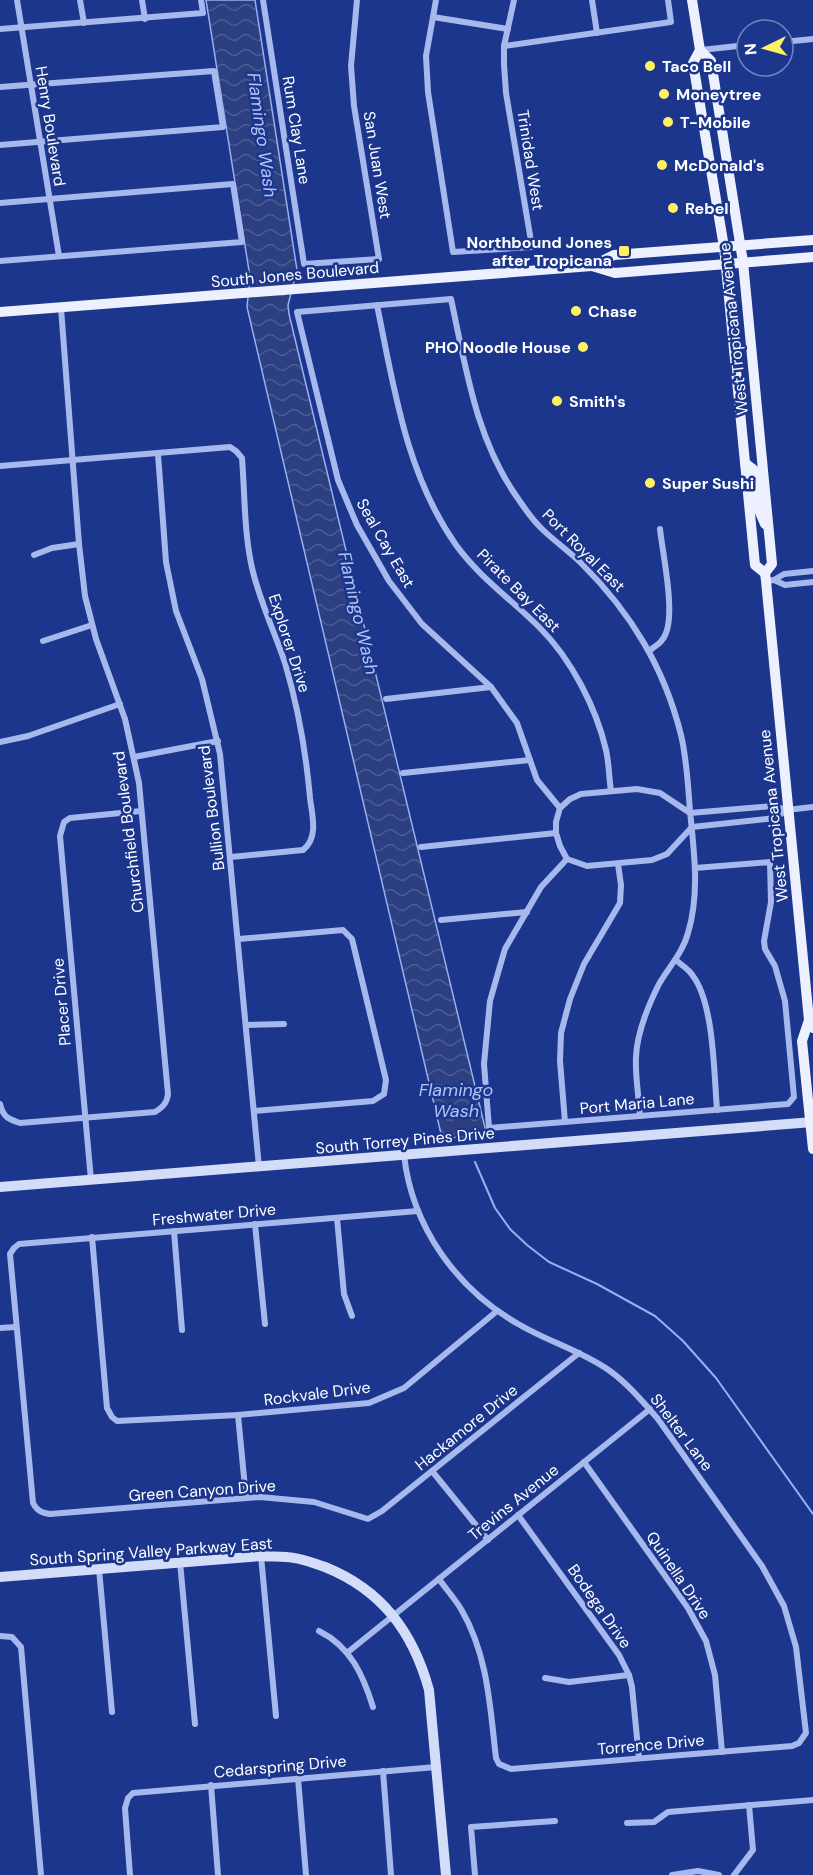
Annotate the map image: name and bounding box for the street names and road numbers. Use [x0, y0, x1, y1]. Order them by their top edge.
street label: Henry Boulevard [31, 65, 70, 188]
street label: Rum Clay Lane [278, 74, 315, 186]
street label: Trinidad West [512, 108, 549, 212]
street label: San Juan West [359, 110, 396, 220]
street label: West Tropicana Avenue [714, 242, 753, 416]
street label: South Jones Boulevard [210, 257, 380, 292]
street label: Seal Cay East [352, 495, 420, 592]
street label: Port Royal East [538, 504, 630, 596]
street label: Pirate Bay East [472, 544, 565, 637]
street label: Explorer Drive [264, 591, 315, 695]
street label: West Tropicana Avenue [754, 729, 793, 903]
street label: Bullion Boulevard [193, 744, 230, 872]
street label: Churchfield Boulevard [108, 750, 149, 914]
street label: Placer Drive [47, 957, 76, 1047]
street label: Port Maria Lane [579, 1088, 695, 1119]
street label: South Torrey Pines Drive [315, 1122, 495, 1159]
street label: Freshwater Drive [151, 1199, 277, 1230]
street label: Rockvale Drive [263, 1377, 372, 1410]
street label: Hackamore Drive [411, 1380, 522, 1475]
street label: Shelter Lane [646, 1389, 718, 1475]
street label: Trevins Avenue [464, 1459, 563, 1545]
street label: Green Canyon Drive [128, 1475, 276, 1506]
street label: Quinella Drive [641, 1527, 716, 1623]
street label: South Spring Valley Parkway East [29, 1533, 273, 1570]
street label: Bodega Drive [563, 1560, 636, 1652]
street label: Torrence Drive [597, 1729, 705, 1760]
street label: Cedarspring Drive [213, 1750, 347, 1783]

